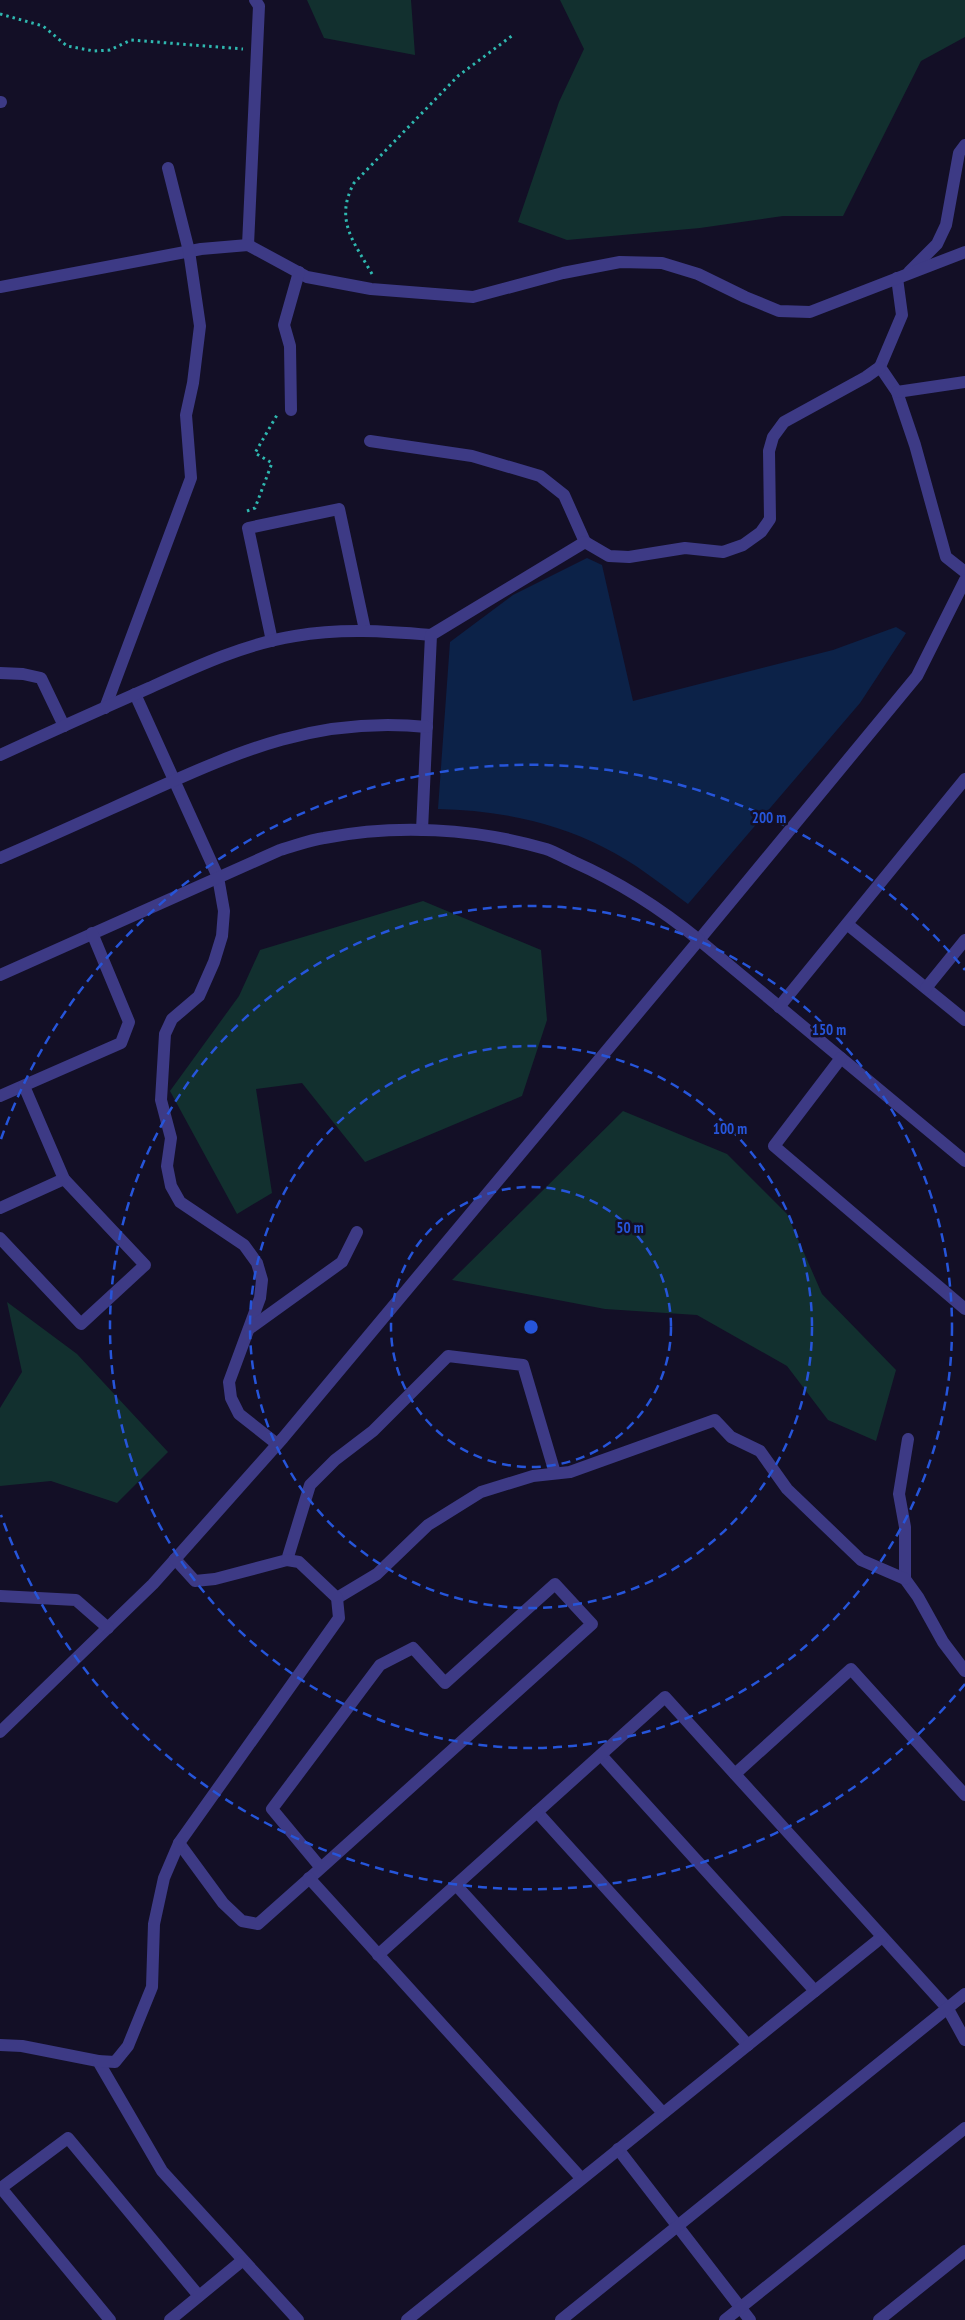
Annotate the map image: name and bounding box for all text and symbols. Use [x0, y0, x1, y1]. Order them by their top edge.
text: 200 m [752, 808, 786, 827]
text: 150 m [812, 1020, 846, 1039]
text: 100 m [713, 1119, 747, 1138]
text: 50 m [616, 1218, 644, 1237]
centre of rings [522, 1318, 540, 1336]

